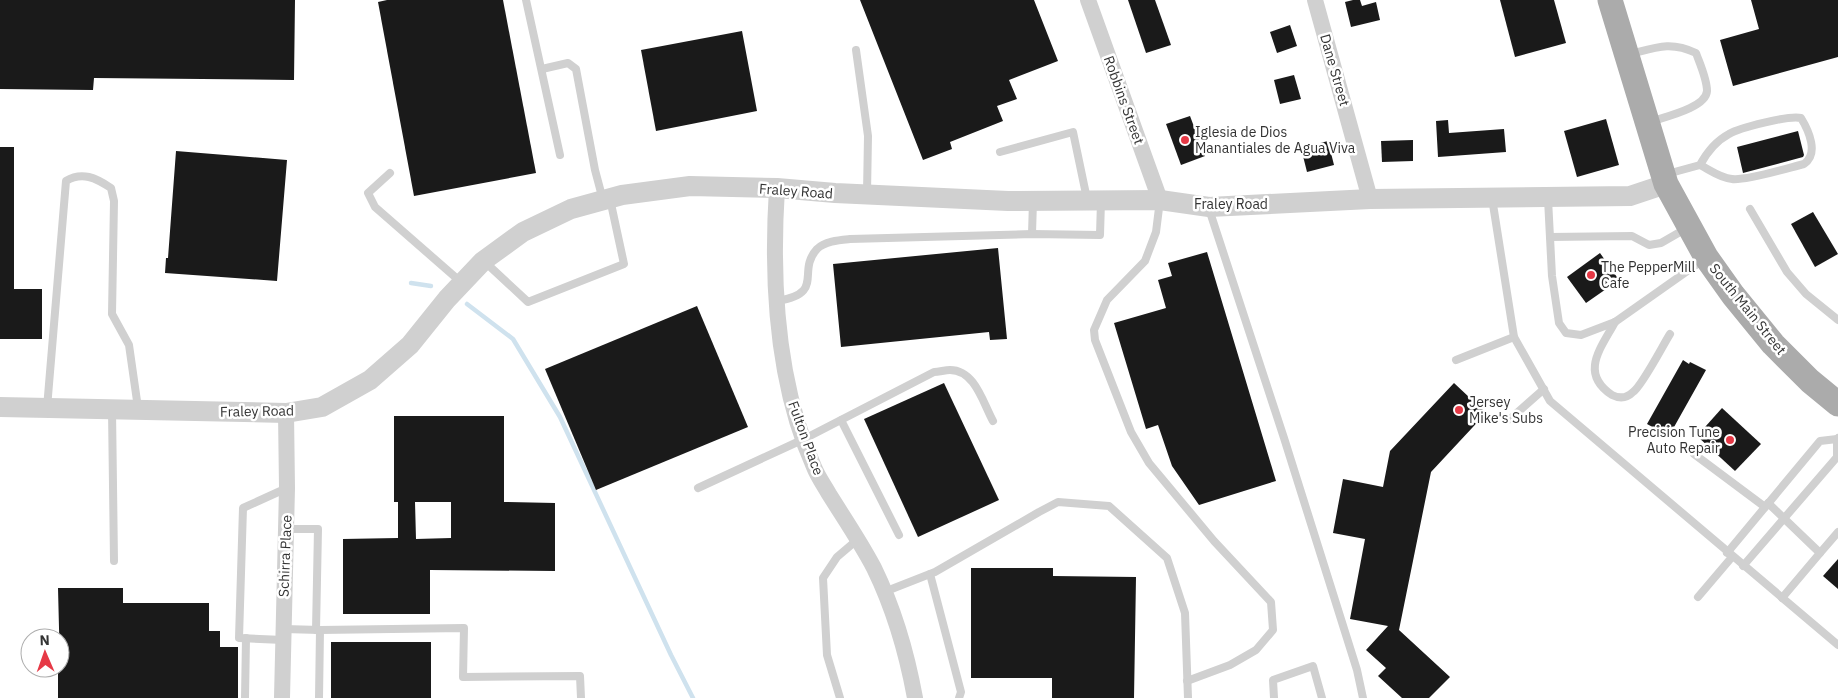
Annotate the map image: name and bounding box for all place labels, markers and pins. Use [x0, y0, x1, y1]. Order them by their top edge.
place label: Iglesia de Dios Manantiales de Agua Viva [1195, 123, 1356, 157]
marker: Iglesia de Dios Manantiales de Agua Viva [1179, 134, 1191, 146]
place label: The PepperMill Cafe [1601, 258, 1696, 292]
marker: The PepperMill Cafe [1585, 269, 1597, 281]
place label: Jersey Mike's Subs [1469, 393, 1543, 427]
marker: Jersey Mike's Subs [1453, 404, 1465, 416]
place label: Precision Tune Auto Repair [1628, 423, 1720, 457]
marker: Precision Tune Auto Repair [1724, 434, 1736, 446]

